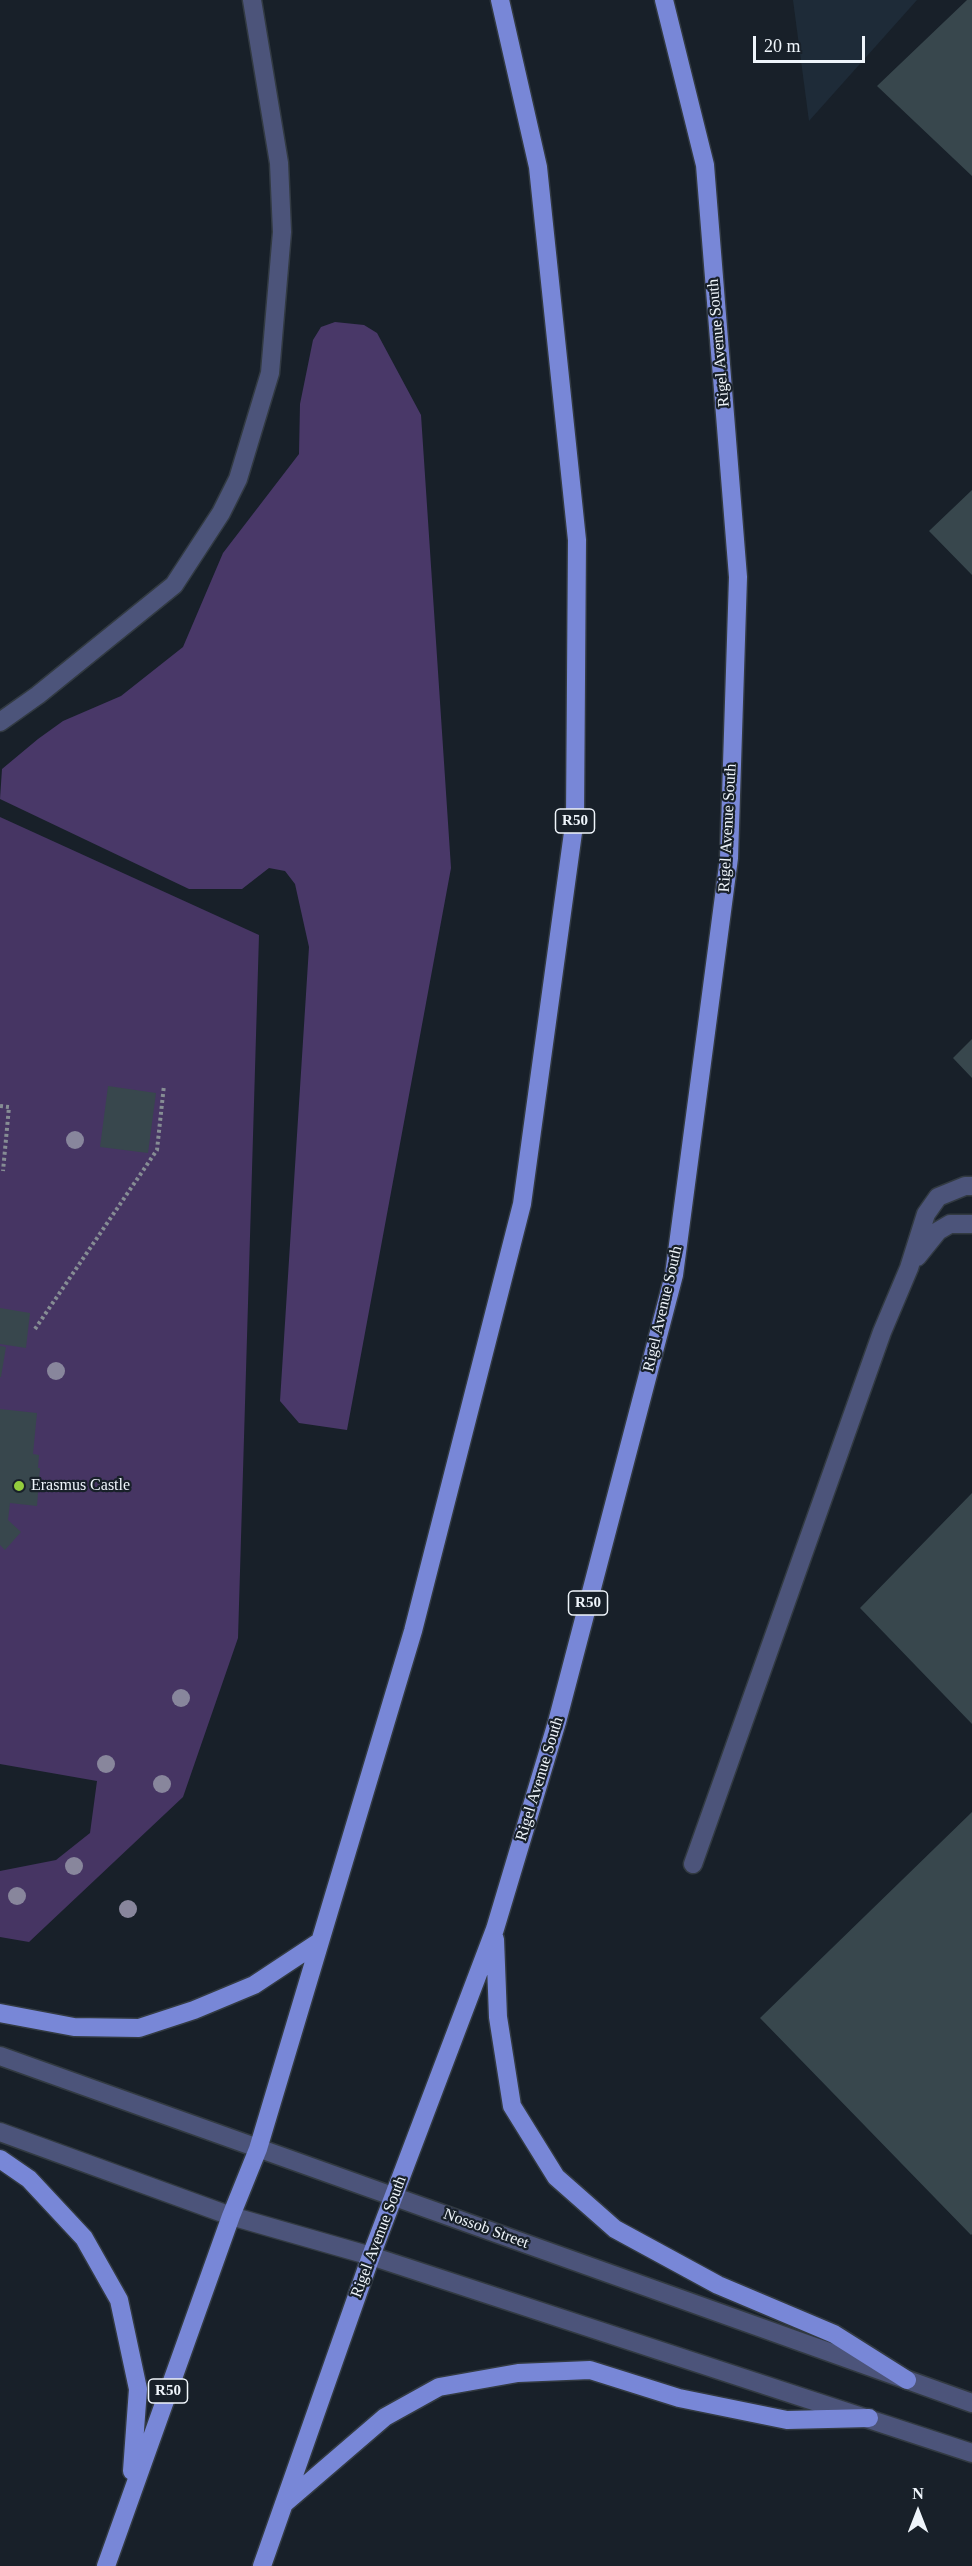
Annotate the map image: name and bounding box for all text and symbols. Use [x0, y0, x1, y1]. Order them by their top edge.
scale bar [756, 24, 868, 62]
text: 20 m [764, 36, 801, 56]
street label: Rigel Avenue South [704, 278, 734, 408]
street label: Rigel Avenue South [715, 763, 741, 893]
road number: R50 [556, 809, 594, 833]
street label: Rigel Avenue South [639, 1244, 687, 1374]
place label: Erasmus Castle [31, 1476, 130, 1496]
marker: Erasmus Castle [12, 1479, 26, 1493]
road number: R50 [568, 1591, 608, 1615]
street label: Rigel Avenue South [512, 1715, 568, 1843]
street label: Rigel Avenue South [347, 2174, 411, 2300]
street label: Nossob Street [441, 2205, 531, 2253]
road number: R50 [148, 2379, 188, 2403]
north arrow [888, 2482, 948, 2542]
text: N [912, 2485, 924, 2502]

